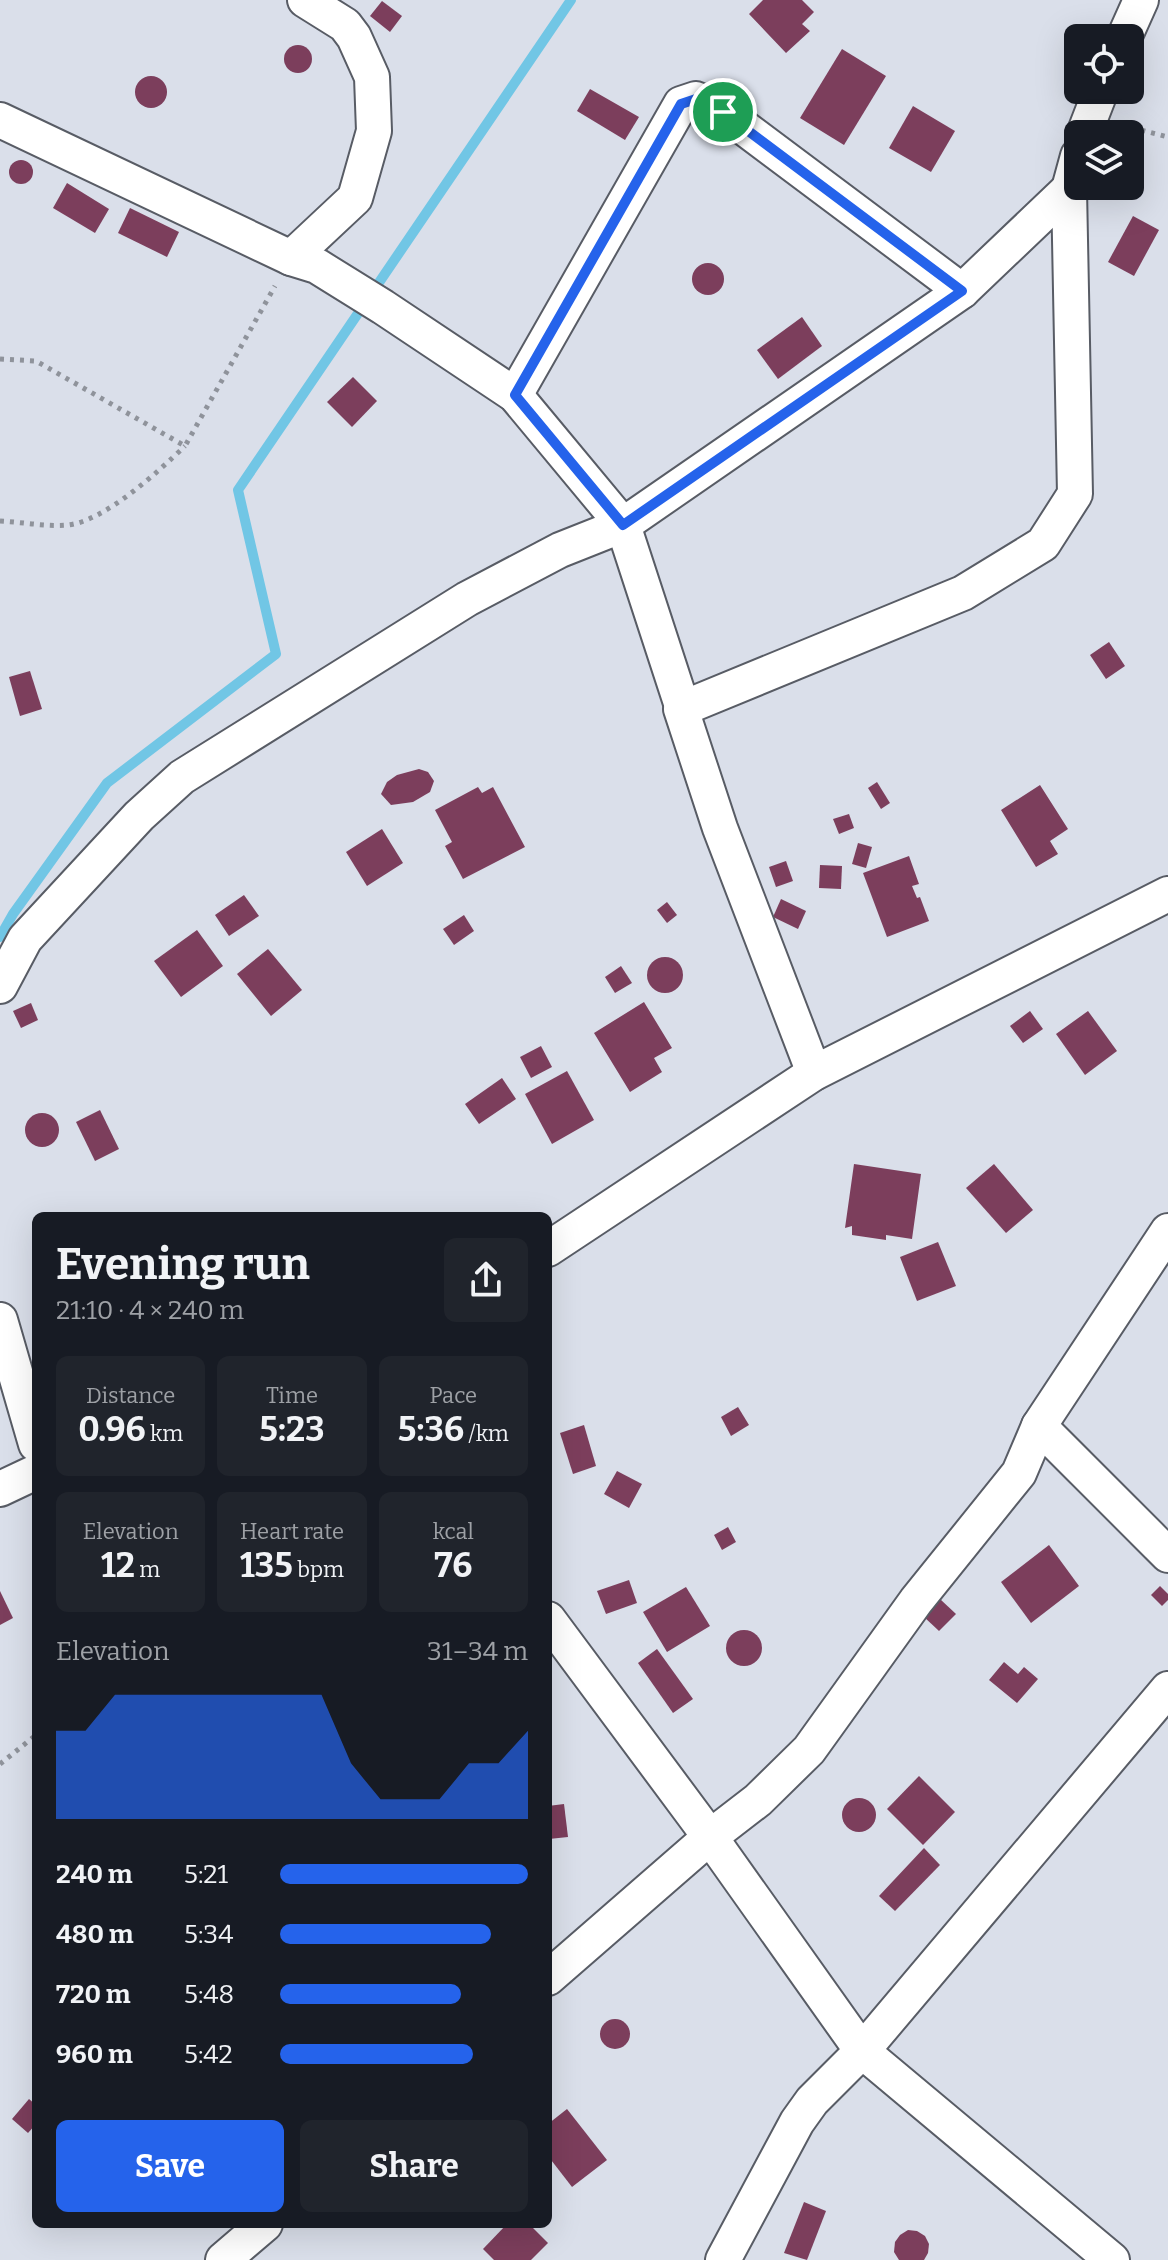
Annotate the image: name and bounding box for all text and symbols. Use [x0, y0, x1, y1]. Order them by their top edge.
map controls [1064, 24, 1144, 200]
button: locate [1064, 24, 1144, 104]
pin [689, 78, 757, 146]
icon: arrive [701, 90, 745, 134]
button: layers [1064, 120, 1144, 200]
text: Evening run [56, 1238, 310, 1291]
button: share [444, 1238, 528, 1322]
text: 21:10 · 4 × 240 m [56, 1295, 244, 1326]
text: Distance [86, 1382, 175, 1409]
text: Time [266, 1382, 318, 1409]
text: Pace [430, 1382, 477, 1409]
text: 0.96 [78, 1409, 146, 1450]
text: 5:23 [259, 1409, 325, 1450]
text: 5:36 [398, 1409, 464, 1450]
text: km [146, 1420, 183, 1447]
text: /km [464, 1420, 509, 1447]
text: Elevation [83, 1518, 179, 1545]
text: Heart rate [240, 1518, 344, 1545]
text: kcal [433, 1518, 474, 1545]
text: 12 [101, 1545, 135, 1586]
text: 135 [240, 1545, 293, 1586]
text: 76 [434, 1545, 472, 1586]
text: m [135, 1556, 160, 1583]
text: bpm [293, 1556, 344, 1583]
text: Elevation [56, 1636, 169, 1667]
text: 31–34 m [427, 1636, 528, 1667]
text: 240 m [56, 1859, 132, 1890]
text: 5:21 [184, 1859, 228, 1890]
text: 480 m [56, 1919, 133, 1950]
text: 5:34 [184, 1919, 233, 1950]
text: 720 m [56, 1979, 131, 2010]
text: 5:48 [184, 1979, 234, 2010]
text: 960 m [56, 2039, 133, 2070]
text: 5:42 [184, 2039, 233, 2070]
button: Save [56, 2120, 284, 2212]
button: Share [300, 2120, 528, 2212]

